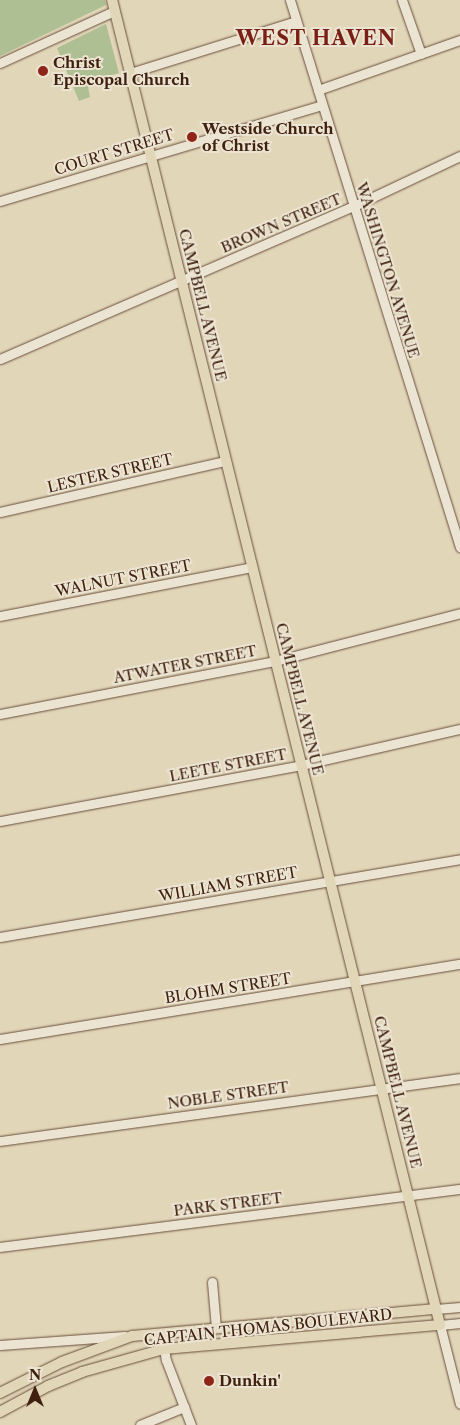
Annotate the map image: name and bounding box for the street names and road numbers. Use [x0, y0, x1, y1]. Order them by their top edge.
street label: COURT STREET [52, 125, 176, 179]
street label: WASHINGTON AVENUE [353, 180, 423, 360]
street label: BROWN STREET [218, 189, 344, 257]
street label: CAMPBELL AVENUE [175, 226, 231, 384]
street label: LESTER STREET [45, 450, 175, 496]
street label: WALNUT STREET [53, 556, 193, 600]
street label: CAMPBELL AVENUE [272, 620, 328, 778]
street label: ATWATER STREET [112, 641, 258, 687]
street label: LEETE STREET [168, 745, 288, 785]
street label: WILLIAM STREET [157, 863, 299, 905]
street label: BLOHM STREET [164, 969, 292, 1007]
street label: CAMPBELL AVENUE [370, 1013, 426, 1171]
street label: NOBLE STREET [166, 1078, 290, 1112]
street label: PARK STREET [172, 1188, 284, 1220]
street label: CAPTAIN THOMAS BOULEVARD [143, 1305, 393, 1349]

